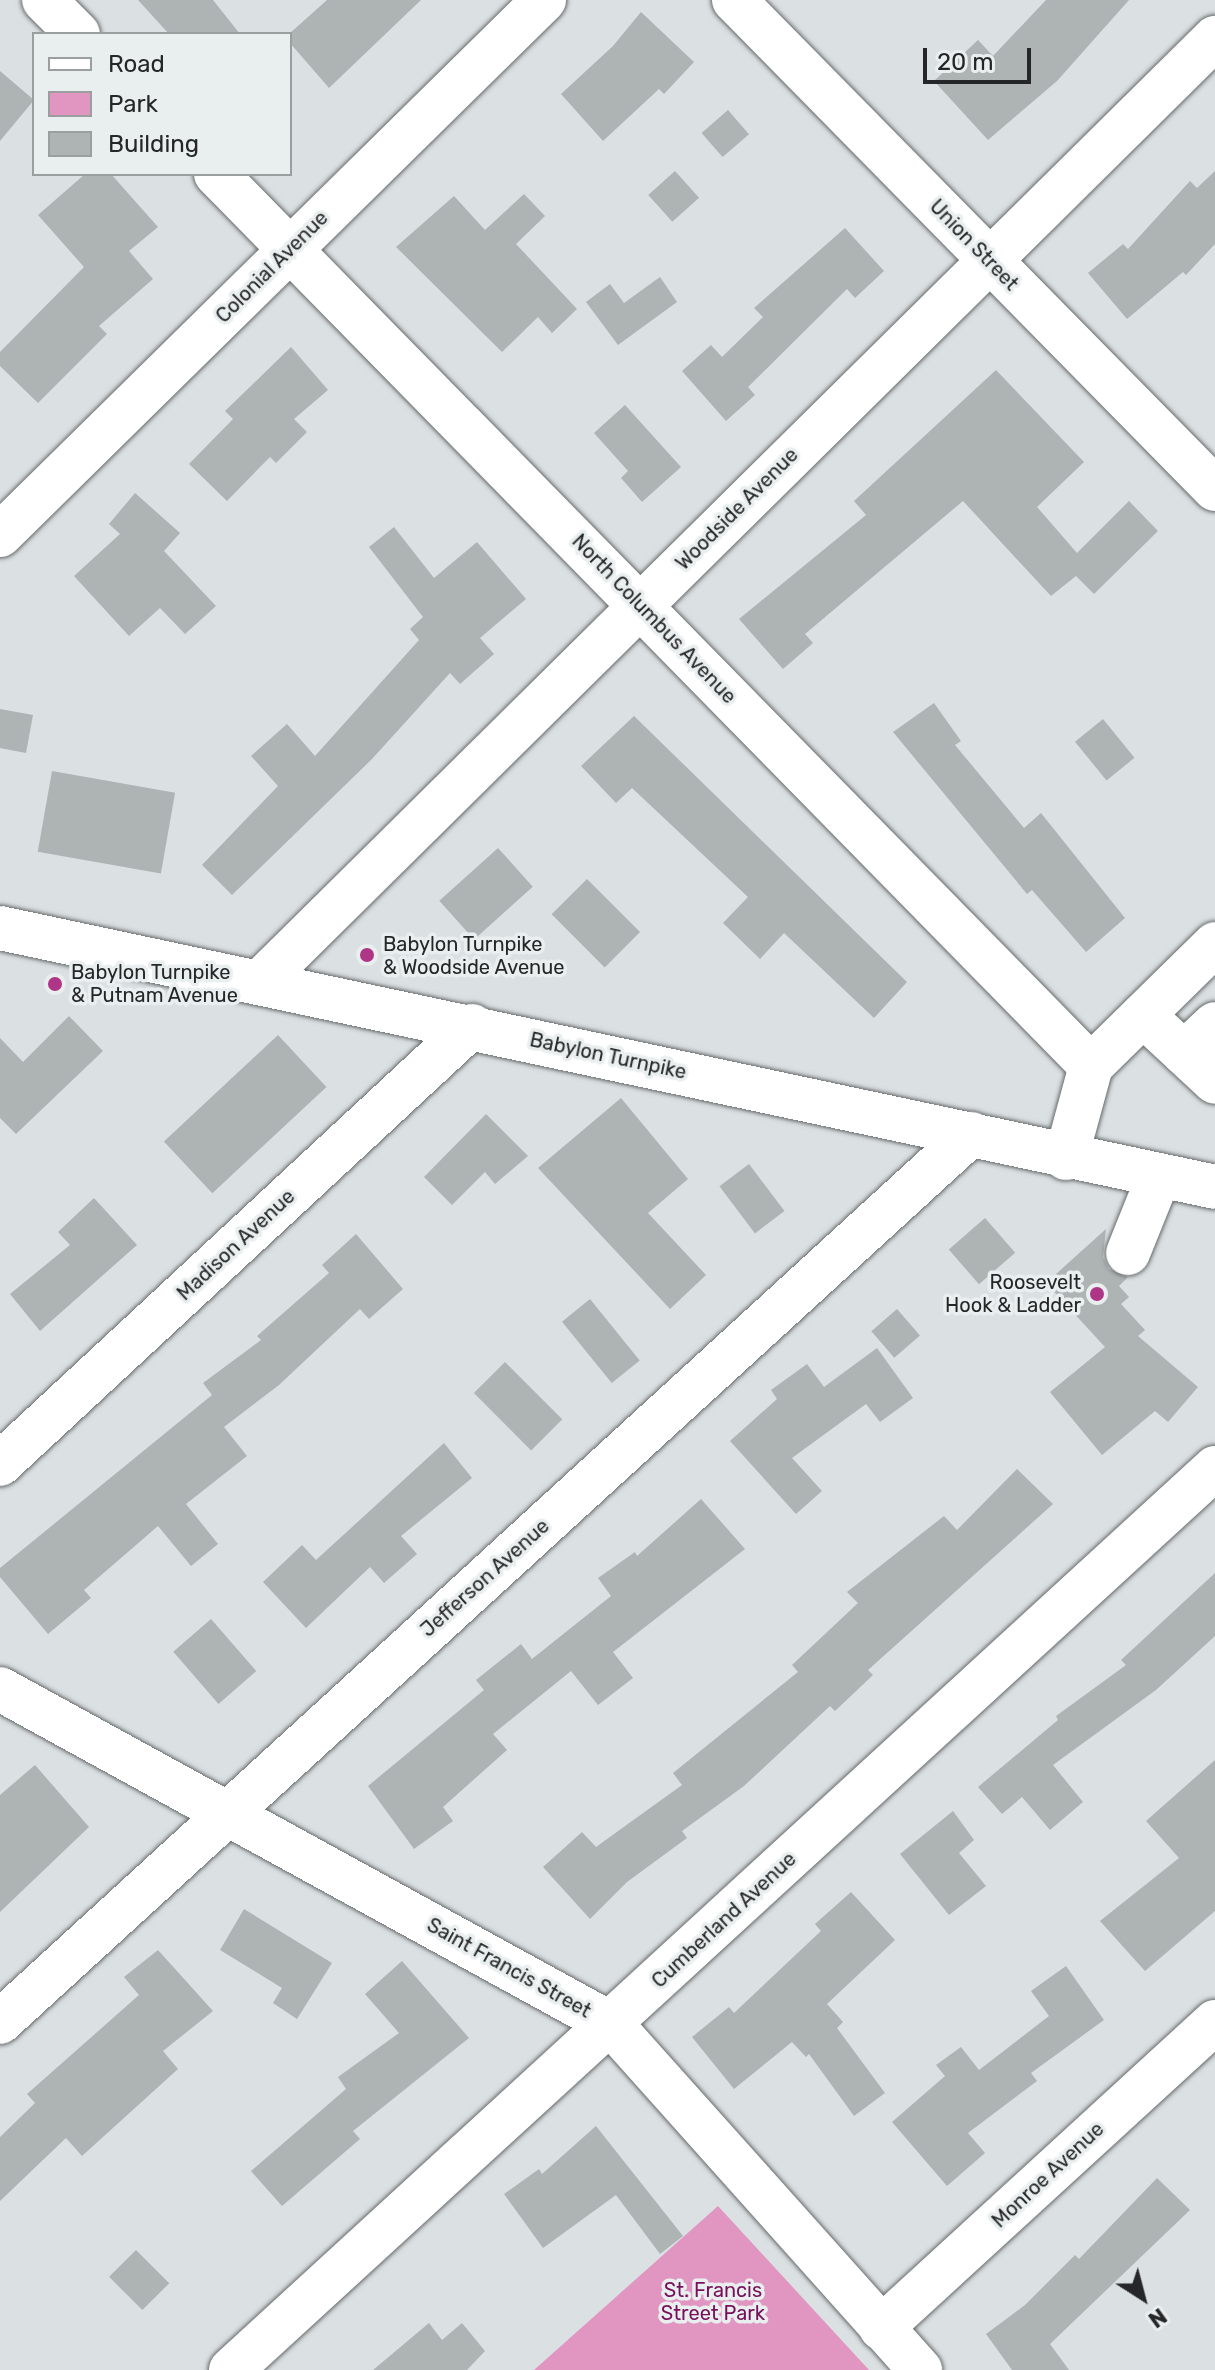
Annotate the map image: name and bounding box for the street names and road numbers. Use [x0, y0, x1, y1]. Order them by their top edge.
street label: Union Street [925, 194, 1023, 296]
street label: Colonial Avenue [211, 206, 333, 328]
street label: Woodside Avenue [671, 443, 803, 575]
street label: North Columbus Avenue [567, 529, 741, 709]
street label: Babylon Turnpike [527, 1028, 689, 1084]
street label: Madison Avenue [172, 1184, 300, 1306]
street label: Jefferson Avenue [416, 1514, 554, 1642]
street label: Cumberland Avenue [647, 1847, 801, 1993]
street label: Saint Francis Street [423, 1913, 595, 2023]
street label: Monroe Avenue [987, 2117, 1109, 2233]

